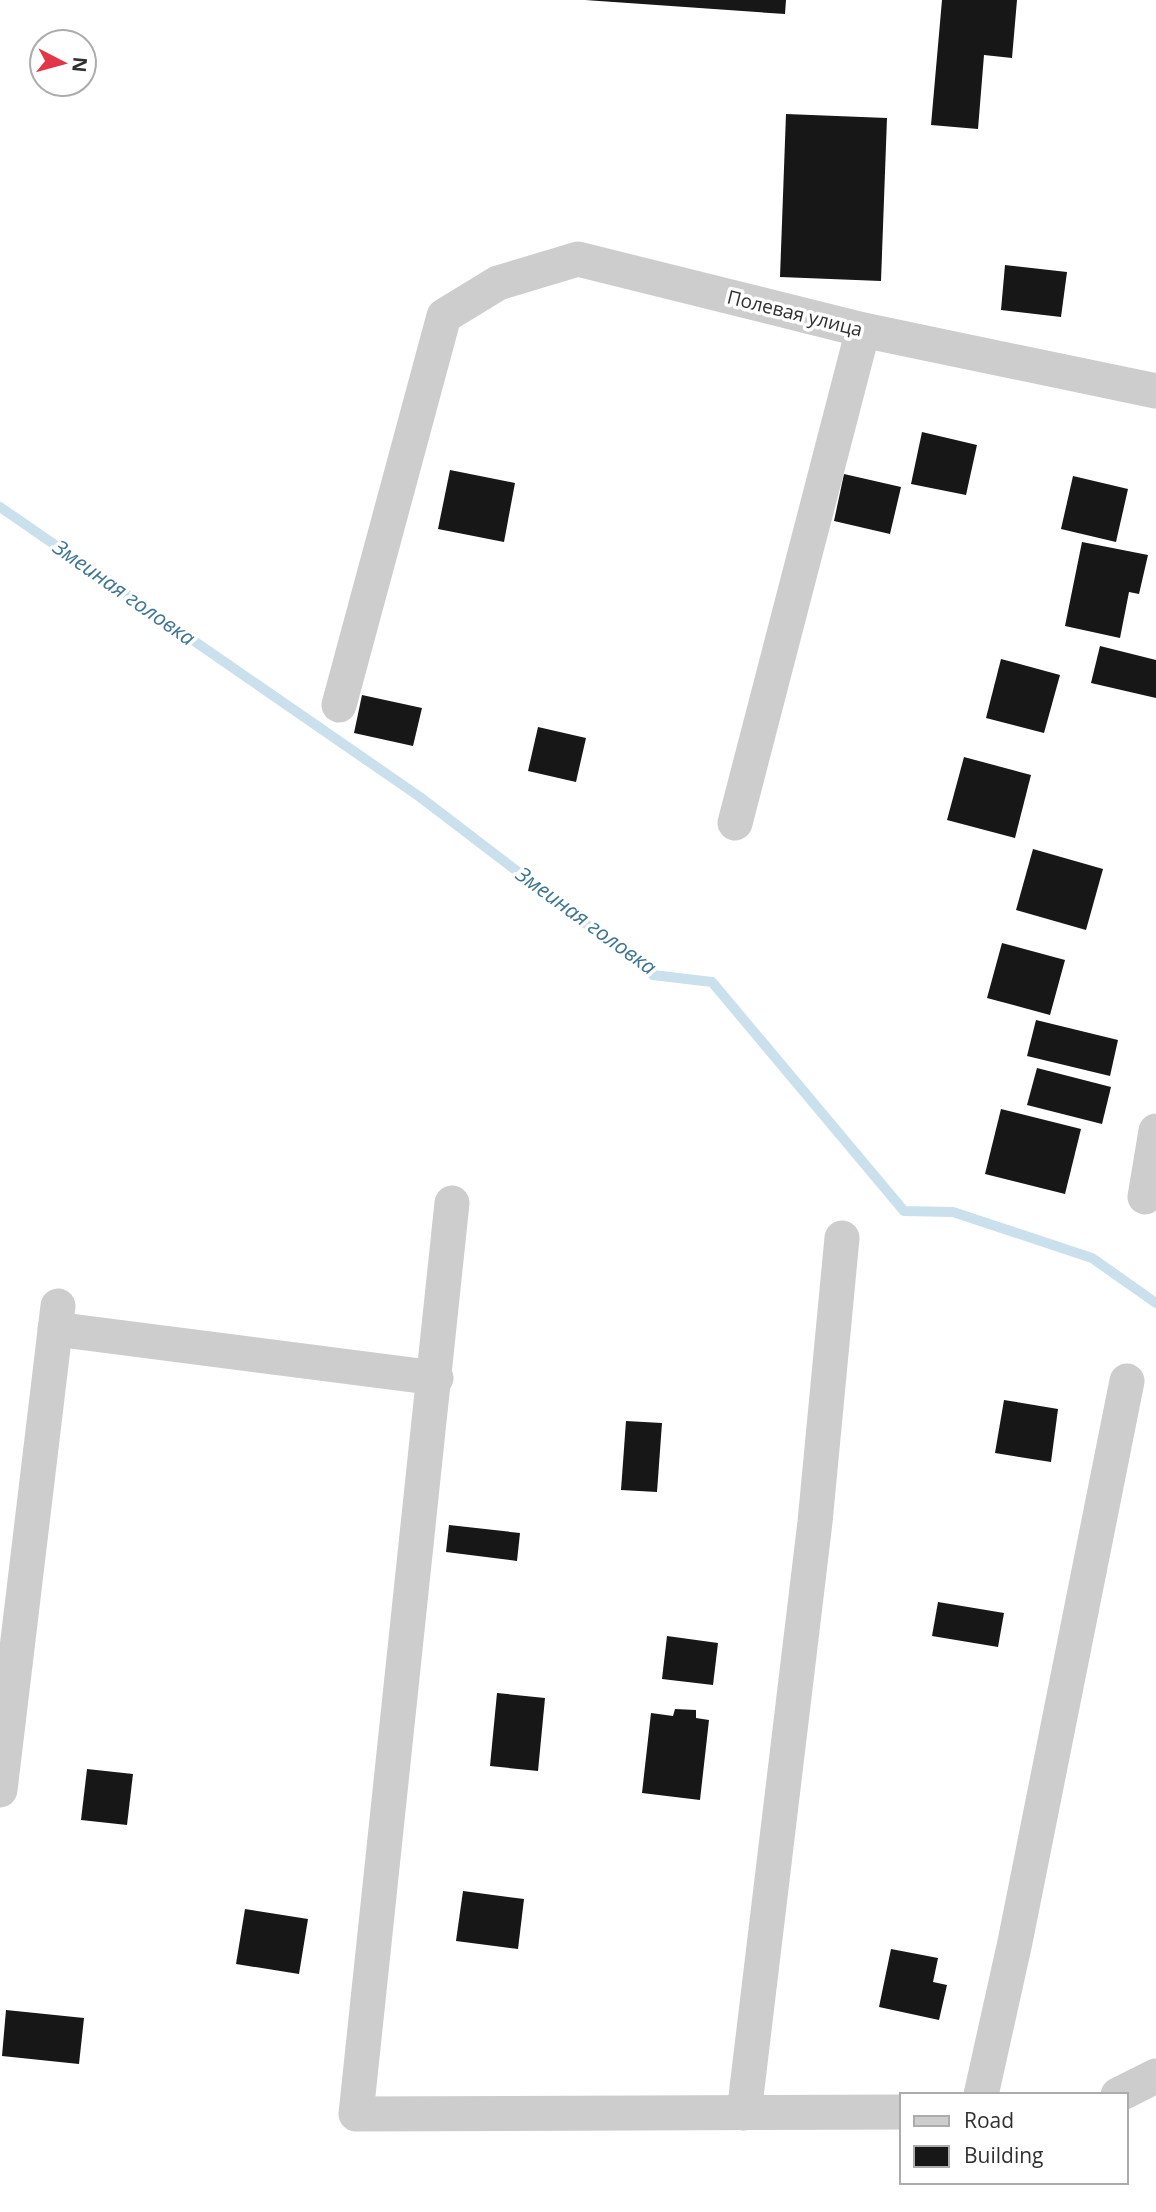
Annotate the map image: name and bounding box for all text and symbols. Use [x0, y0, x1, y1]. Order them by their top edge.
north arrow [28, 28, 98, 98]
text: N [66, 56, 94, 74]
street label: Полевая улица [725, 284, 865, 342]
water label: Змеиная головка [47, 532, 201, 652]
water label: Змеиная головка [510, 859, 662, 981]
legend [900, 2093, 1128, 2184]
text: Road [964, 2106, 1014, 2134]
text: Building [964, 2141, 1043, 2169]

